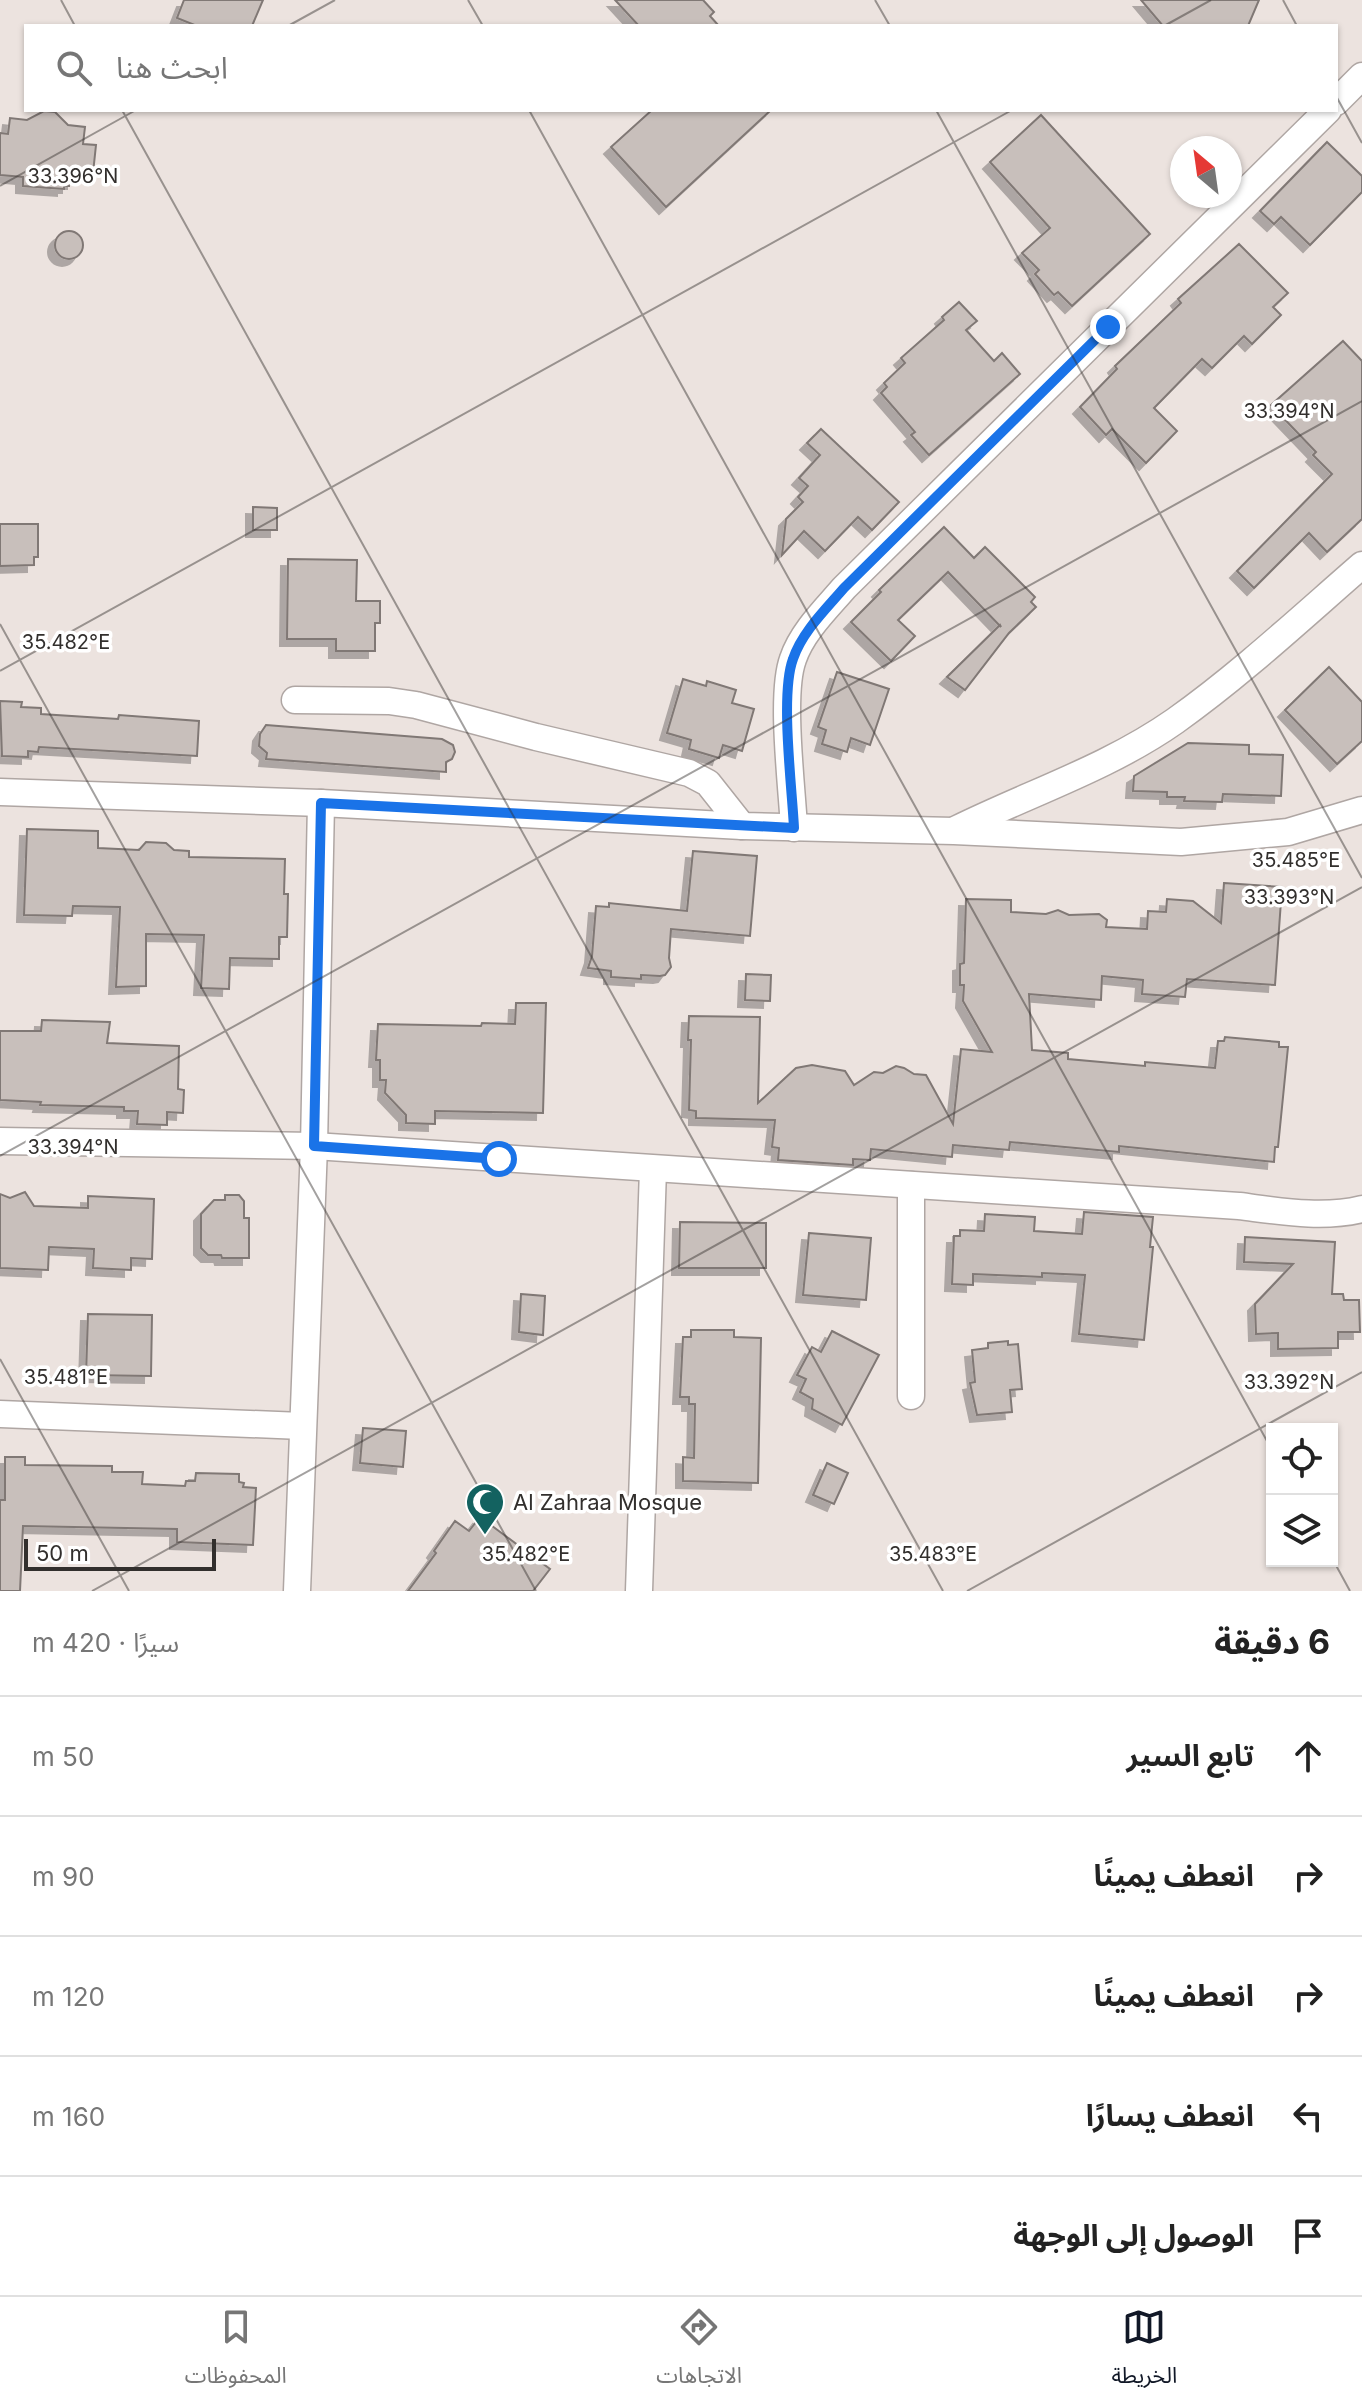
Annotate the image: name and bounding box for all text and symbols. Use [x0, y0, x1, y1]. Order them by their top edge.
search box [24, 24, 1338, 112]
icon: search [52, 46, 96, 90]
text: ابحث هنا [116, 49, 228, 85]
north arrow [1170, 136, 1242, 208]
text: 33.396°N [28, 164, 118, 188]
route end [1090, 309, 1126, 345]
text: 33.394°N [1244, 399, 1334, 423]
text: 35.482°E [22, 630, 110, 654]
text: 35.485°E [1252, 848, 1340, 872]
text: 33.393°N [1244, 885, 1334, 909]
text: 33.394°N [28, 1135, 118, 1159]
route start [481, 1141, 517, 1177]
text: 35.481°E [24, 1365, 108, 1389]
text: 33.392°N [1244, 1370, 1334, 1394]
map controls [1266, 1423, 1338, 1567]
button: locate [1266, 1423, 1338, 1495]
mosque icon: Al Zahraa Mosque [464, 1481, 506, 1536]
place label: Al Zahraa Mosque [513, 1489, 702, 1515]
button: layers [1266, 1495, 1338, 1567]
scale bar [24, 1535, 216, 1571]
text: 50 m [36, 1540, 89, 1566]
text: 35.482°E [482, 1542, 570, 1566]
text: 35.483°E [889, 1542, 977, 1566]
text: 6 دقيقة [1214, 1621, 1330, 1662]
text: سيرًا · 420 m [32, 1627, 179, 1658]
icon: ahead [1286, 1734, 1330, 1778]
text: تابع السير [1127, 1737, 1254, 1773]
text: 50 m [32, 1741, 94, 1772]
icon: right [1286, 1854, 1330, 1898]
text: انعطف يمينًا [1094, 1857, 1254, 1893]
text: 90 m [32, 1861, 95, 1892]
icon: right [1286, 1974, 1330, 2018]
text: انعطف يمينًا [1094, 1977, 1254, 2013]
text: 120 m [32, 1981, 105, 2012]
icon: left [1286, 2094, 1330, 2138]
text: انعطف يسارًا [1086, 2097, 1254, 2133]
text: 160 m [32, 2101, 105, 2132]
icon: arrive [1286, 2214, 1330, 2258]
text: الوصول إلى الوجهة [1013, 2217, 1254, 2253]
tab: المحفوظات [185, 2305, 287, 2399]
tab: الاتجاهات [656, 2305, 742, 2399]
tab: الخريطة [1111, 2305, 1177, 2399]

